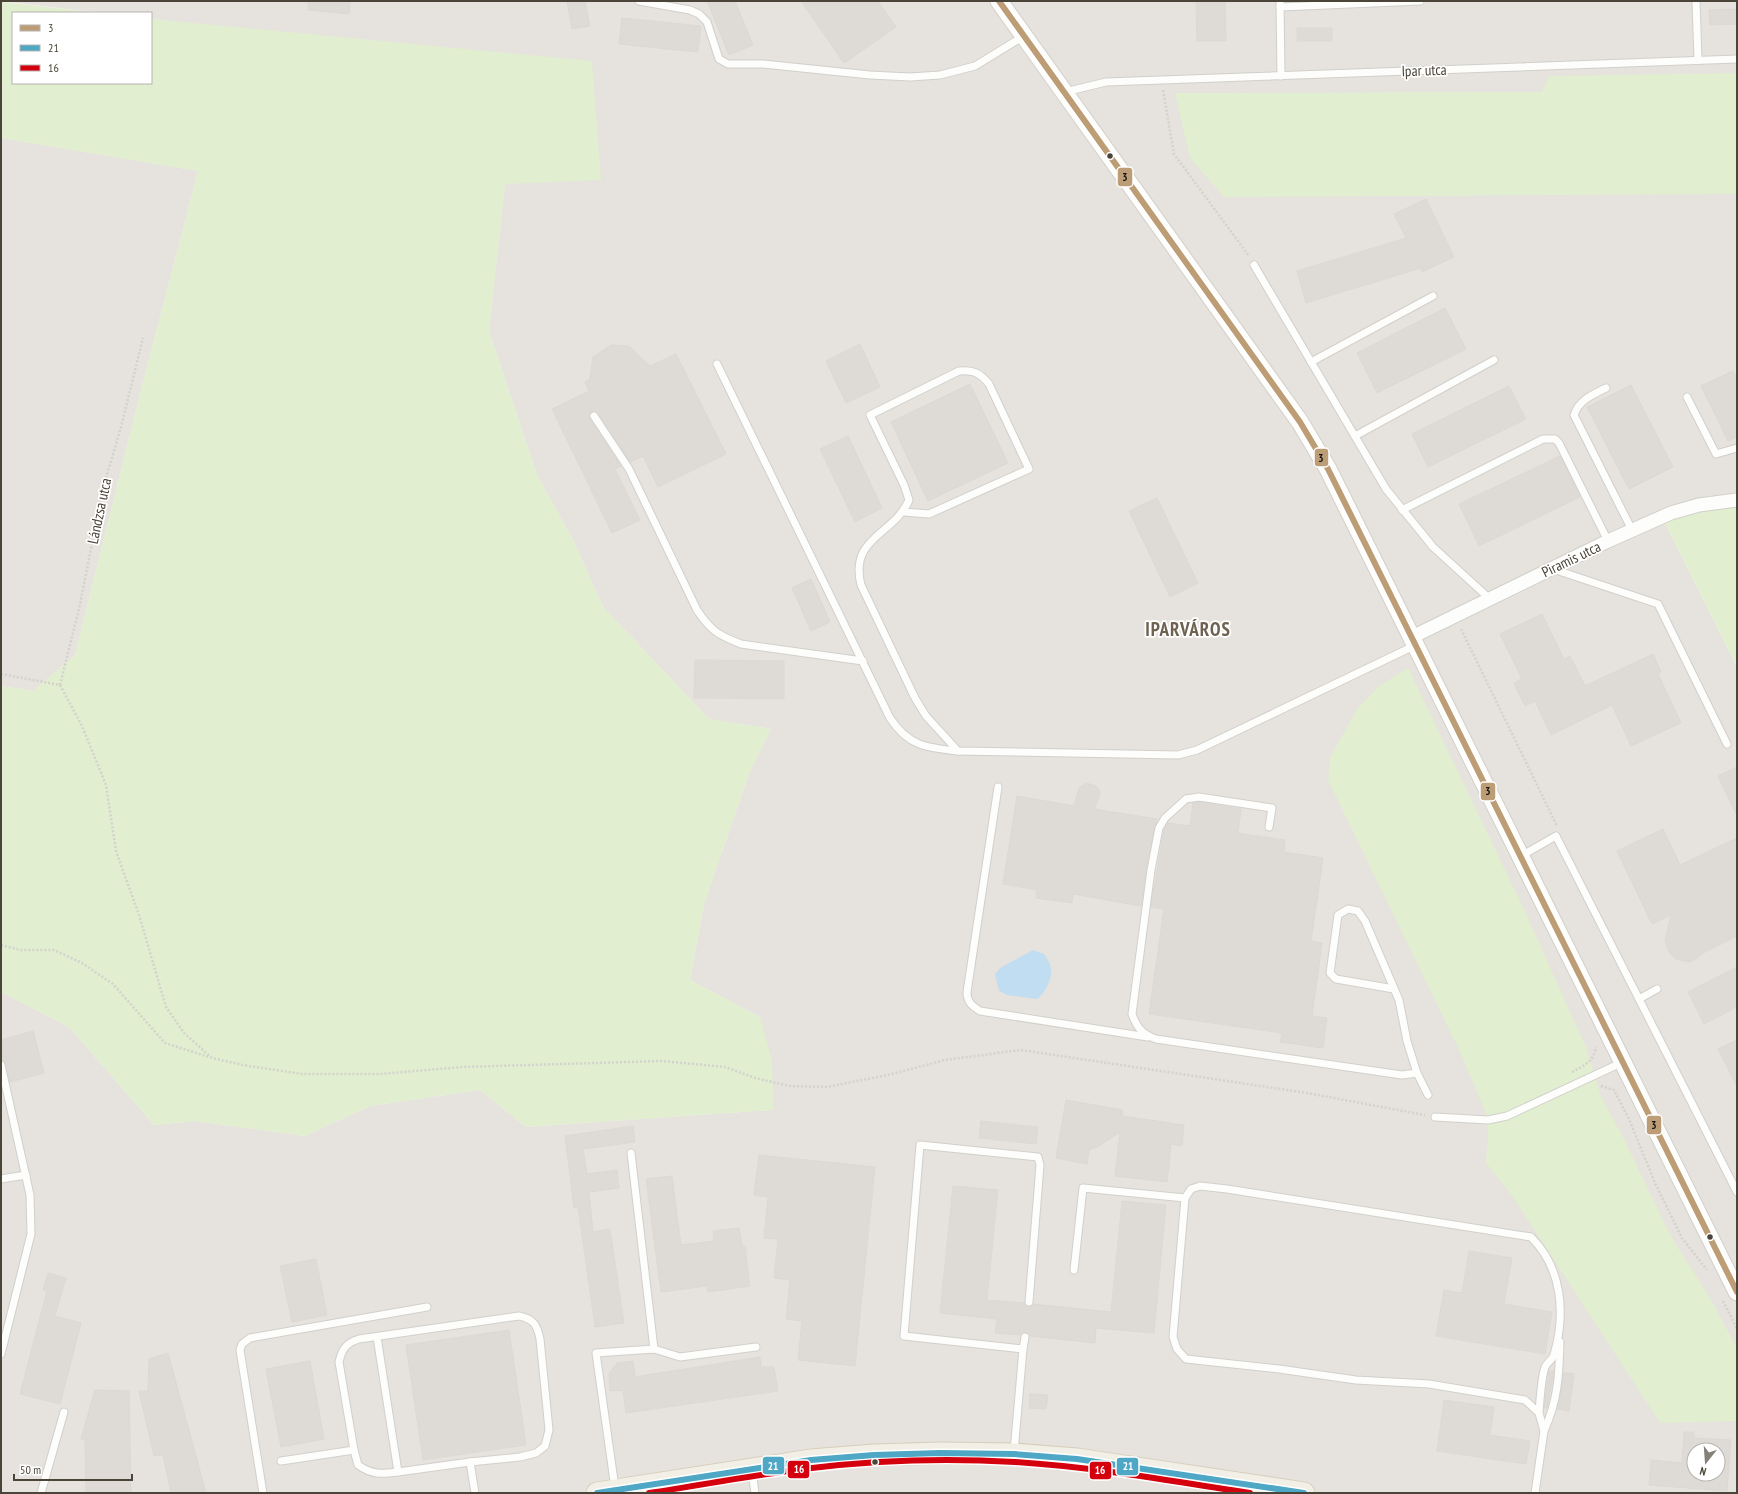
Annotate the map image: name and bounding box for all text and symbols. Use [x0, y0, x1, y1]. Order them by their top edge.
legend [12, 12, 152, 84]
text: 3 [48, 20, 53, 35]
text: 21 [48, 40, 59, 55]
text: 16 [48, 60, 59, 75]
street label: Ipar utca [1401, 60, 1447, 80]
unlabelled marker [1105, 151, 1115, 161]
line badge: 3 [1117, 167, 1133, 187]
text: 3 [1122, 170, 1128, 184]
line badge: 3 [1314, 448, 1329, 467]
text: 3 [1318, 451, 1324, 465]
street label: Lándzsa utca [83, 476, 115, 546]
street label: Piramis utca [1538, 537, 1604, 581]
district label: IPARVÁROS [1145, 617, 1231, 641]
line badge: 3 [1480, 782, 1496, 801]
text: 3 [1485, 784, 1491, 798]
line badge: 3 [1646, 1115, 1662, 1135]
text: 3 [1651, 1118, 1657, 1132]
unlabelled marker [1705, 1232, 1715, 1242]
north arrow [1686, 1442, 1726, 1482]
scale bar [14, 1456, 132, 1482]
line badge: 21 [762, 1456, 785, 1475]
unlabelled marker [870, 1457, 880, 1467]
line badge: 21 [1116, 1457, 1139, 1476]
text: 21 [768, 1459, 778, 1473]
text: 21 [1123, 1459, 1133, 1473]
line badge: 16 [787, 1460, 810, 1479]
line badge: 16 [1089, 1461, 1112, 1480]
text: 50 m [20, 1462, 41, 1477]
text: 16 [794, 1462, 804, 1476]
text: 16 [1095, 1463, 1105, 1477]
text: N [1698, 1464, 1708, 1479]

